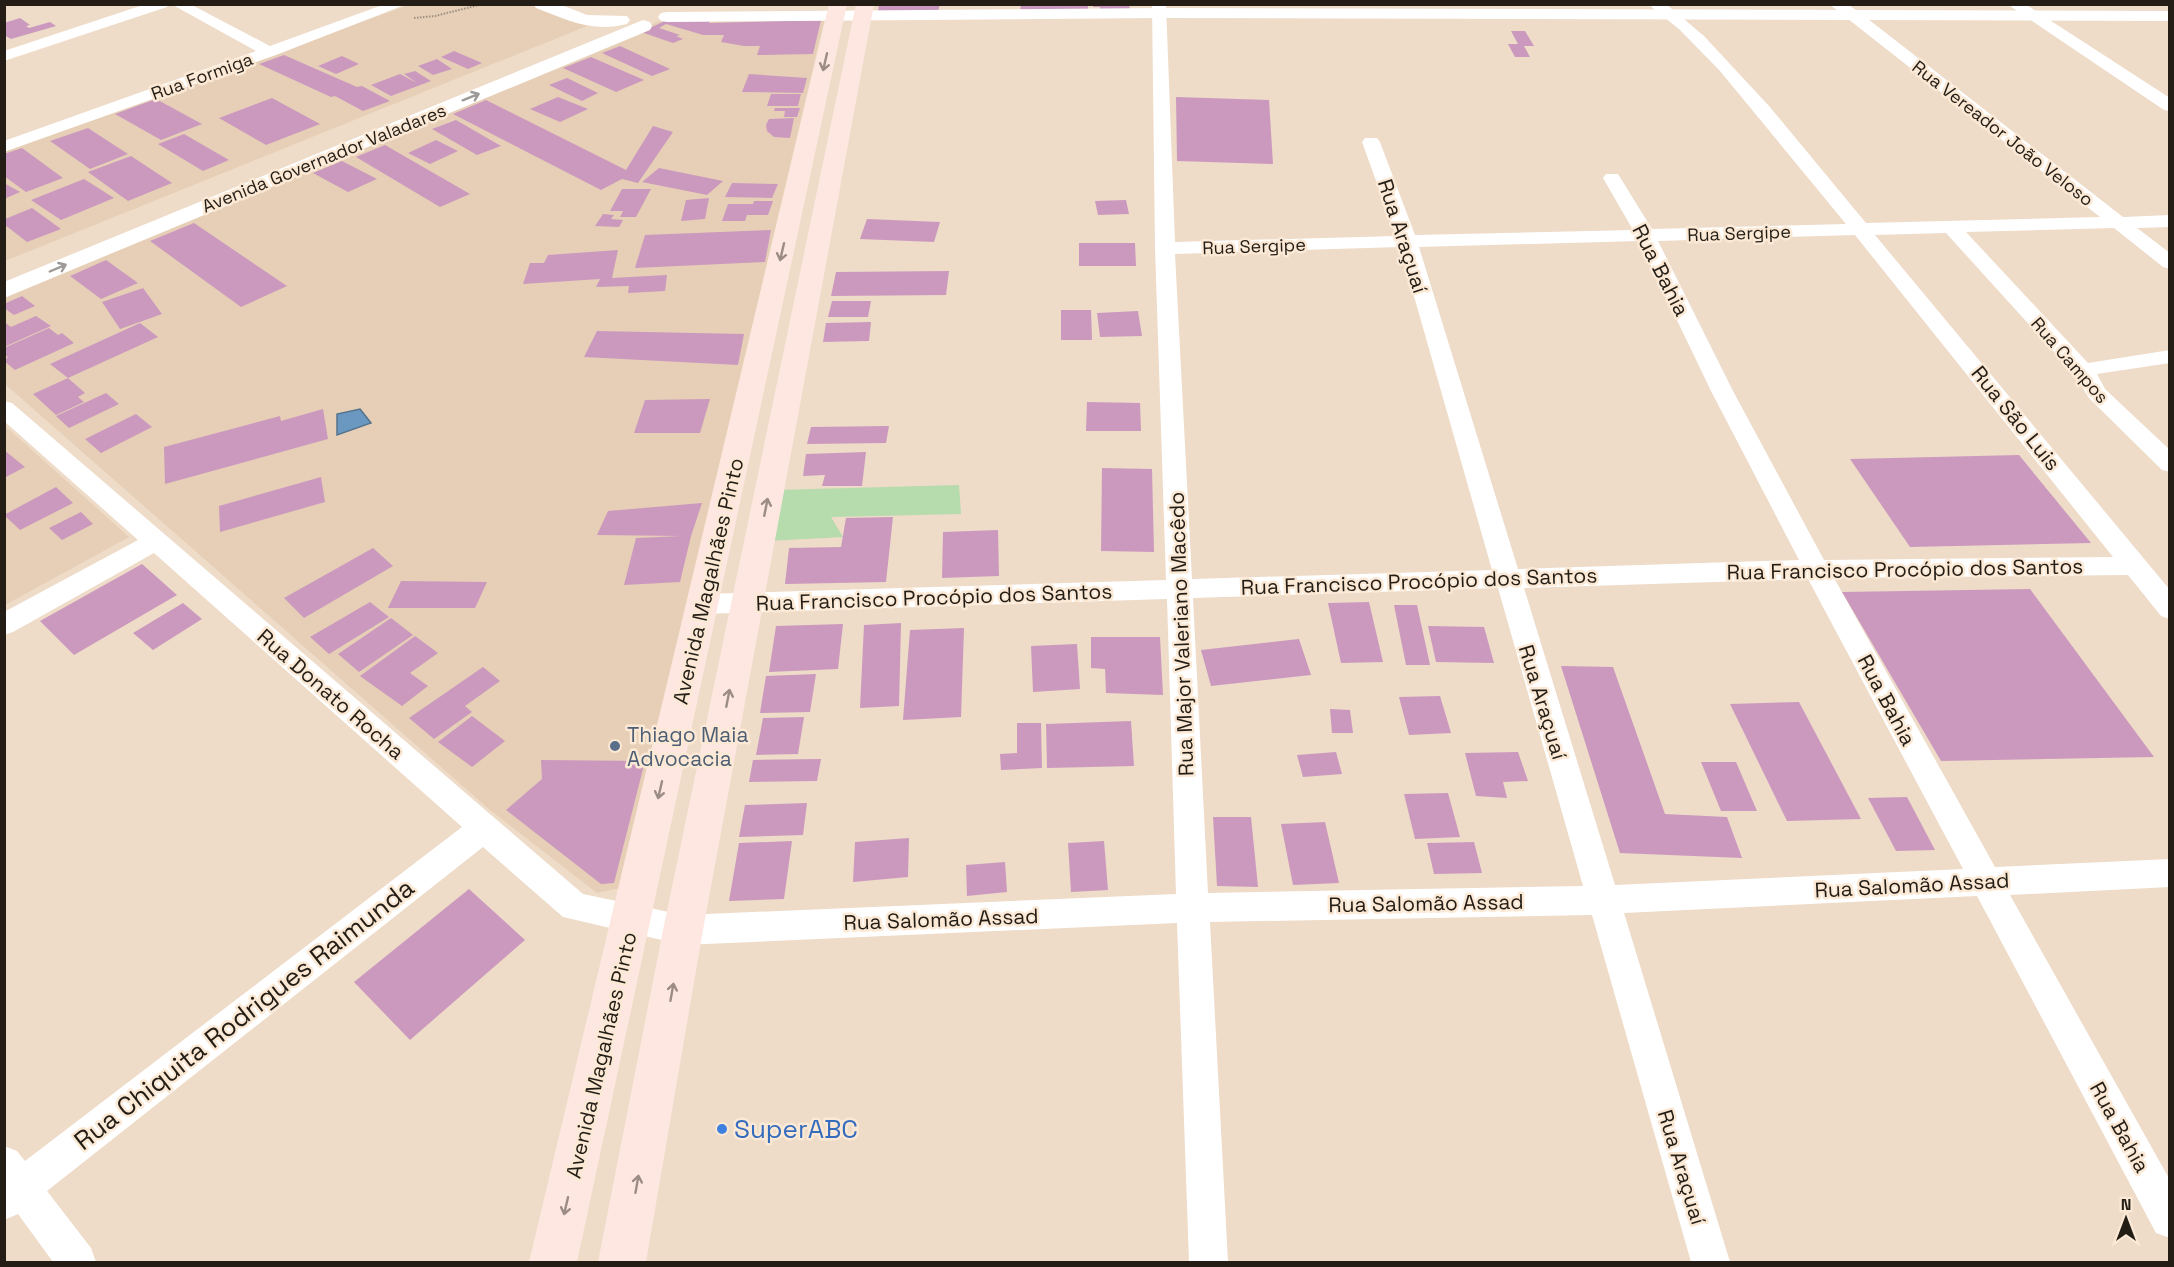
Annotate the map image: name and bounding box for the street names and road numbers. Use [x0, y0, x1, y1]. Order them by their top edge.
street label: Rua Formiga [148, 47, 256, 105]
street label: Rua Vereador João Veloso [1908, 55, 2098, 211]
street label: Avenida Governador Valadares [199, 98, 449, 218]
street label: Rua Araçuaí [1372, 175, 1434, 297]
street label: Rua Bahia [1626, 219, 1696, 321]
street label: Rua Sergipe [1687, 220, 1791, 246]
street label: Rua Sergipe [1202, 233, 1306, 259]
street label: Rua Campos [2026, 312, 2114, 408]
street label: Rua São Luis [1966, 360, 2066, 476]
street label: Avenida Magalhães Pinto [667, 455, 749, 707]
street label: Rua Major Valeriano Macêdo [1163, 491, 1199, 777]
street label: Rua Francisco Procópio dos Santos [1726, 552, 2084, 586]
street label: Rua Francisco Procópio dos Santos [1240, 561, 1598, 601]
street label: Rua Francisco Procópio dos Santos [755, 577, 1113, 617]
street label: Rua Donato Rocha [252, 623, 410, 765]
street label: Rua Araçuaí [1513, 641, 1573, 763]
street label: Rua Bahia [1852, 650, 1922, 750]
street label: Rua Salomão Assad [1814, 866, 2010, 904]
street label: Rua Chiquita Rodrigues Raimunda [67, 870, 421, 1158]
street label: Rua Salomão Assad [1328, 888, 1524, 918]
street label: Rua Salomão Assad [843, 902, 1039, 936]
street label: Avenida Magalhães Pinto [560, 929, 642, 1181]
street label: Rua Bahia [2084, 1077, 2156, 1177]
street label: Rua Araçuaí [1652, 1106, 1712, 1228]

